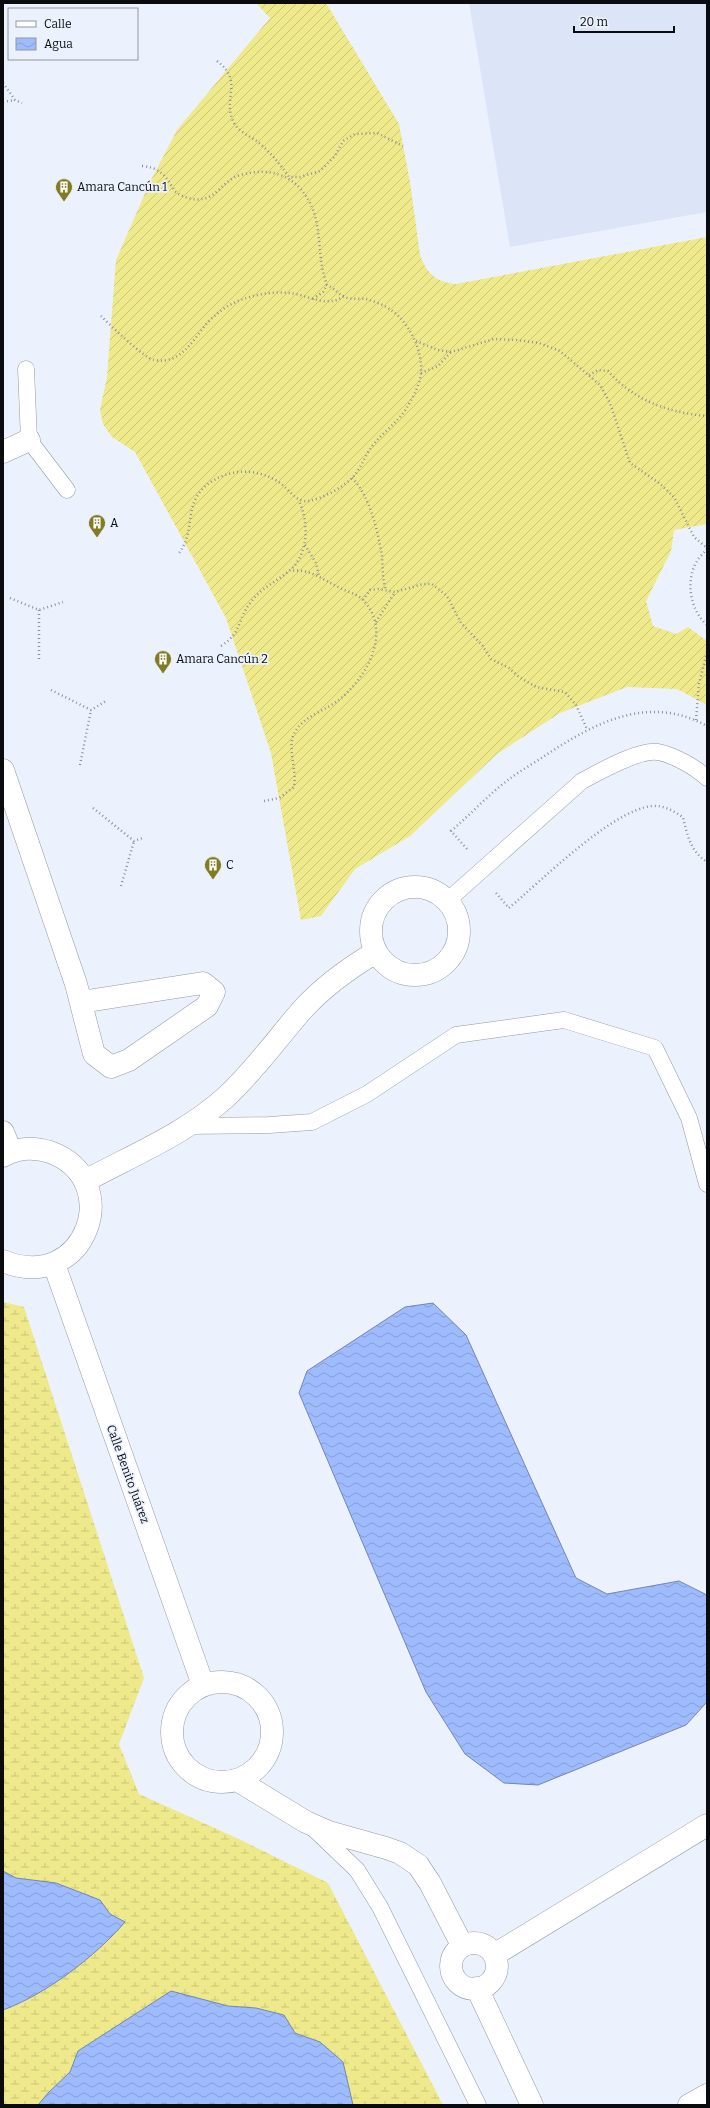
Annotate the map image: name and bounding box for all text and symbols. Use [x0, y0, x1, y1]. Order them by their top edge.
legend [8, 8, 138, 60]
scale bar [574, 8, 674, 34]
text: 20 m [580, 15, 609, 29]
text: Calle [44, 17, 72, 31]
text: Agua [44, 37, 73, 51]
building icon: Amara Cancún 1 [54, 177, 74, 202]
place label: Amara Cancún 1 [77, 180, 167, 194]
building icon: A [87, 513, 107, 538]
place label: A [110, 516, 119, 530]
building icon: Amara Cancún 2 [153, 649, 173, 674]
place label: Amara Cancún 2 [176, 652, 268, 666]
building icon: C [203, 855, 223, 880]
place label: C [226, 858, 234, 872]
street label: Calle Benito Juárez [104, 1423, 152, 1525]

